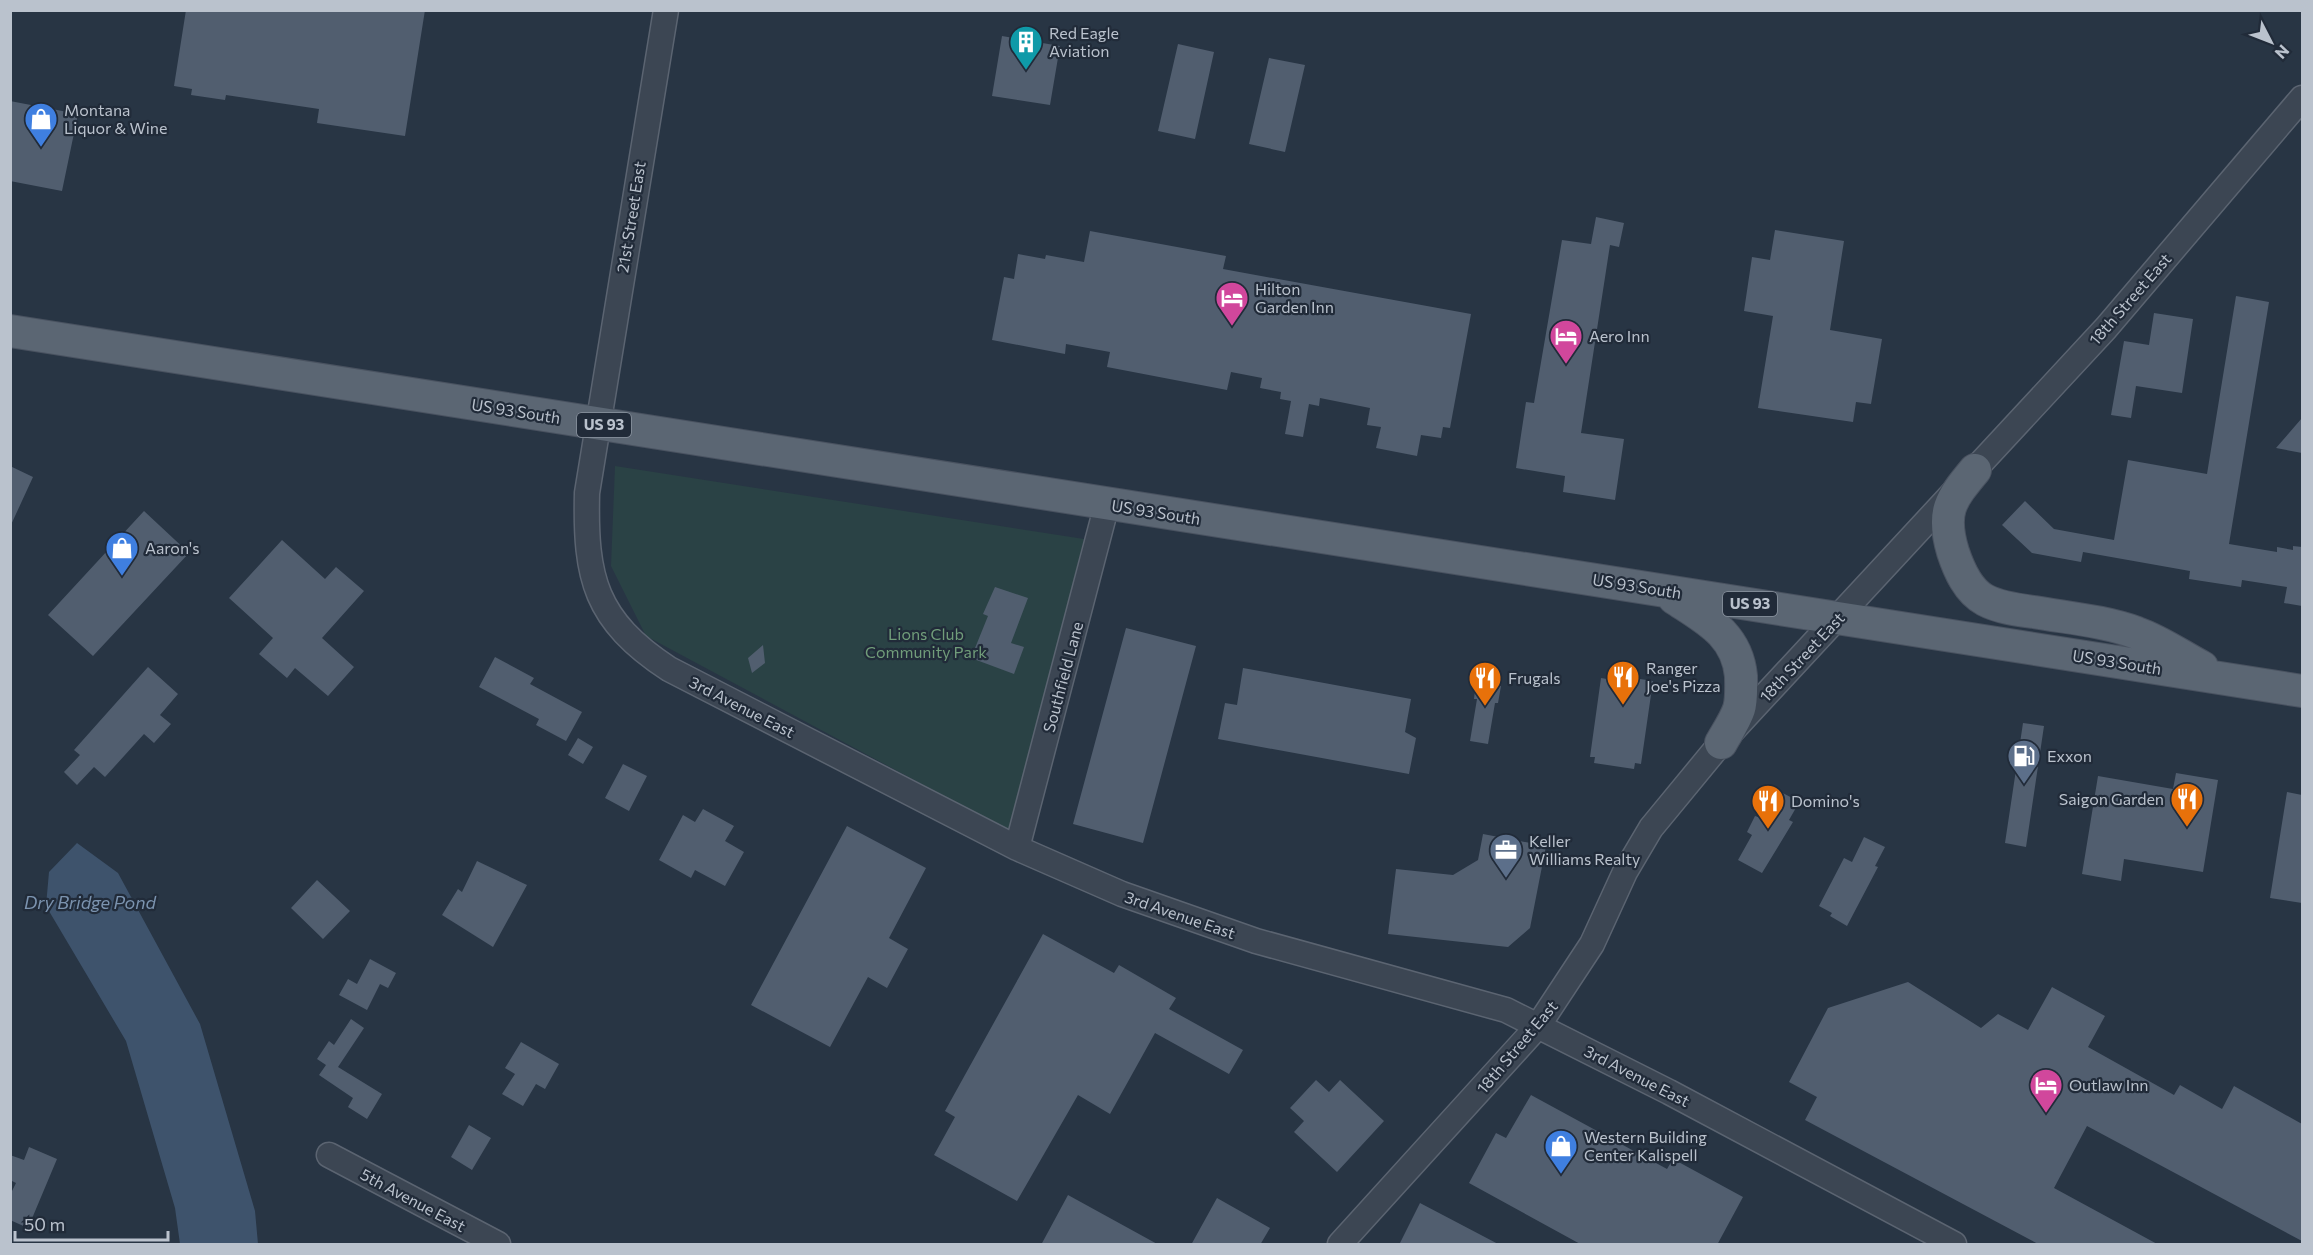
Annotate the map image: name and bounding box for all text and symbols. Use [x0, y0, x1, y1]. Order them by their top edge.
north arrow [2241, 12, 2301, 72]
place label: Red Eagle Aviation [1049, 23, 1119, 60]
building icon: Red Eagle Aviation [1008, 24, 1044, 71]
text: N [2271, 42, 2294, 63]
place label: Montana Liquor & Wine [64, 100, 167, 137]
shop icon: Montana Liquor & Wine [23, 101, 59, 148]
street label: 21st Street East [612, 159, 649, 274]
street label: 18th Street East [2085, 249, 2175, 348]
place label: Hilton Garden Inn [1255, 279, 1334, 316]
hotel icon: Hilton Garden Inn [1214, 280, 1250, 327]
hotel icon: Aero Inn [1548, 318, 1584, 365]
place label: Aero Inn [1589, 326, 1650, 345]
street label: US 93 South [470, 394, 562, 427]
road number: US 93 [577, 413, 631, 437]
street label: US 93 South [1110, 495, 1202, 528]
shop icon: Aaron's [104, 530, 140, 577]
place label: Aaron's [145, 538, 200, 557]
street label: US 93 South [1591, 569, 1683, 602]
road number: US 93 [1723, 592, 1777, 616]
street label: 18th Street East [1755, 608, 1848, 705]
street label: Southfield Lane [1039, 619, 1086, 734]
park label: Lions Club Community Park [865, 624, 987, 661]
street label: US 93 South [2071, 645, 2163, 678]
place label: Ranger Joe's Pizza [1646, 658, 1721, 695]
restaurant icon: Ranger Joe's Pizza [1605, 659, 1641, 706]
restaurant icon: Frugals [1467, 660, 1503, 707]
place label: Frugals [1508, 668, 1561, 687]
street label: 3rd Avenue East [686, 672, 798, 741]
fuel station icon: Exxon [2006, 738, 2042, 785]
place label: Exxon [2047, 746, 2092, 765]
restaurant icon: Saigon Garden [2169, 781, 2205, 828]
restaurant icon: Domino's [1750, 783, 1786, 830]
place label: Saigon Garden [2059, 789, 2164, 808]
place label: Domino's [1791, 791, 1860, 810]
place label: Keller Williams Realty [1529, 831, 1640, 868]
office icon: Keller Williams Realty [1488, 832, 1524, 879]
street label: 3rd Avenue East [1122, 887, 1238, 942]
water label: Dry Bridge Pond [24, 891, 157, 913]
street label: 18th Street East [1472, 996, 1561, 1097]
street label: 3rd Avenue East [1581, 1041, 1693, 1110]
hotel icon: Outlaw Inn [2028, 1067, 2064, 1114]
place label: Outlaw Inn [2069, 1075, 2149, 1094]
place label: Western Building Center Kalispell [1584, 1127, 1707, 1164]
shop icon: Western Building Center Kalispell [1543, 1128, 1579, 1175]
street label: 5th Avenue East [358, 1164, 469, 1235]
scale bar [15, 1204, 168, 1242]
text: 50 m [24, 1213, 65, 1235]

